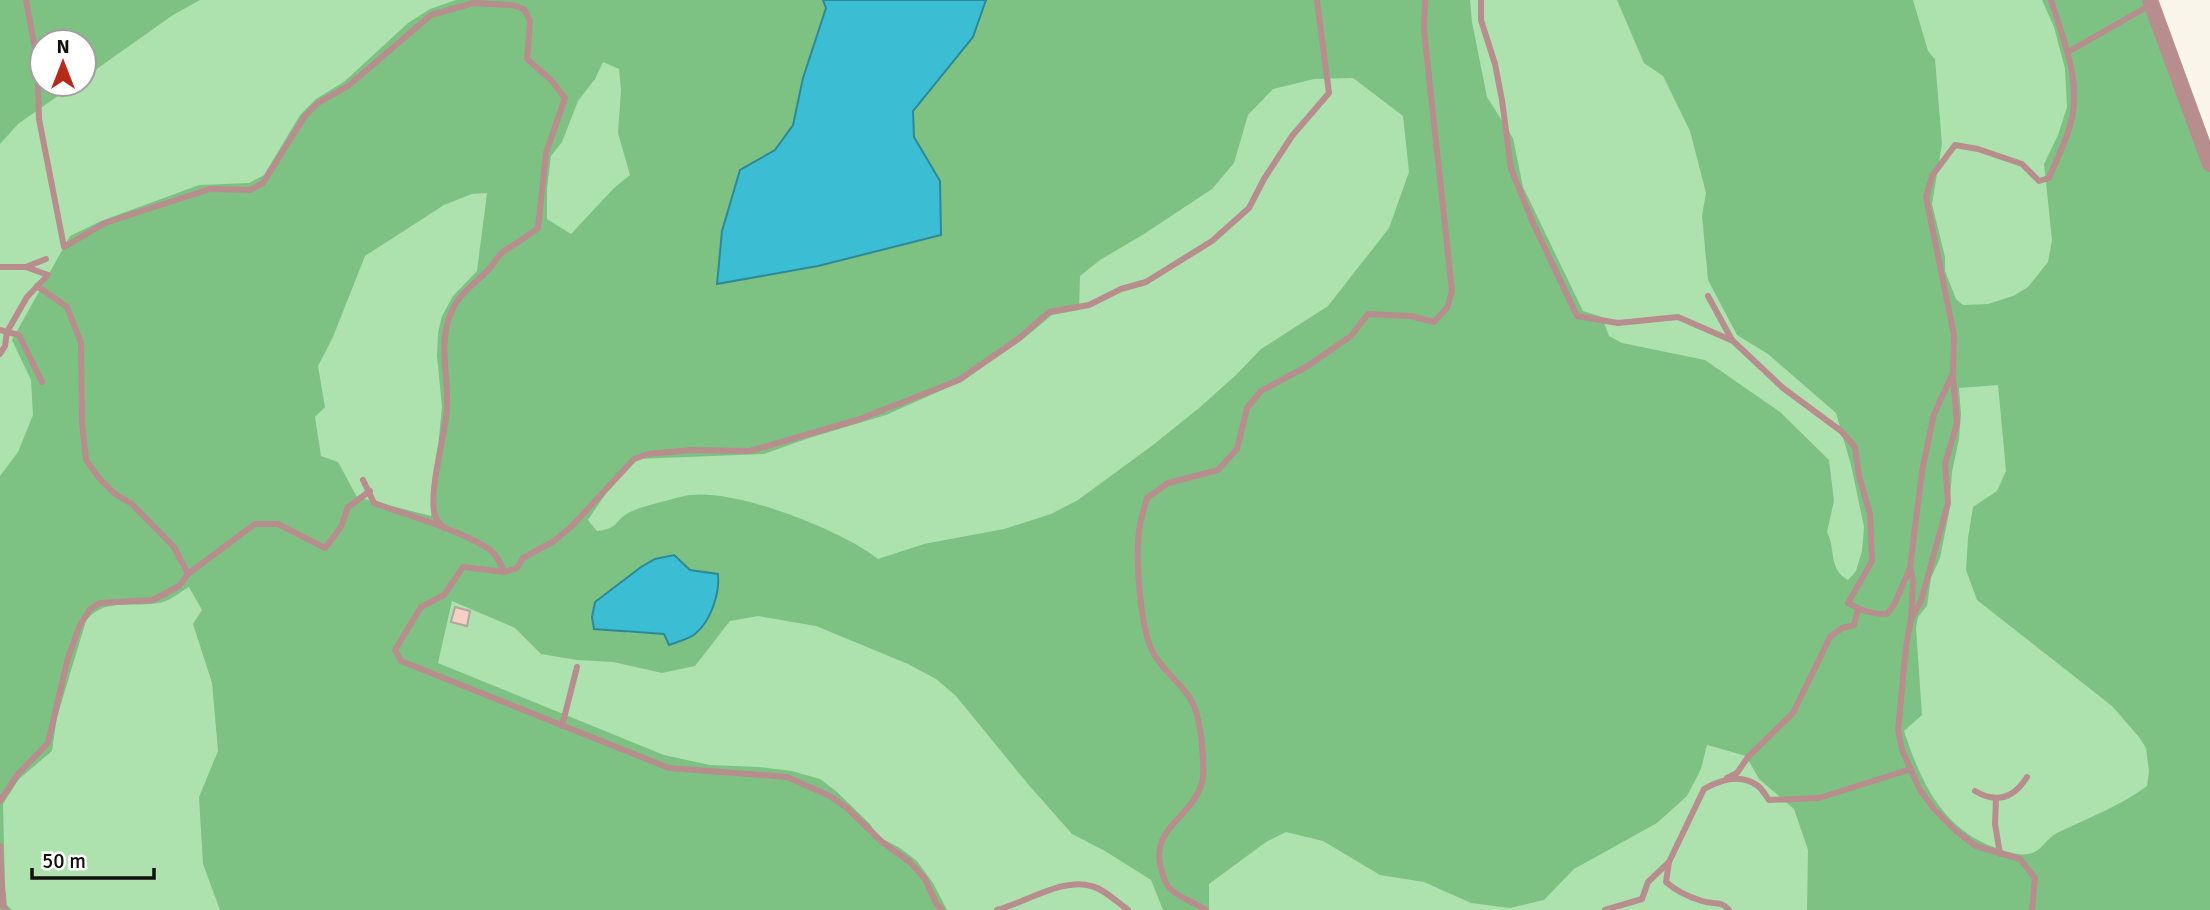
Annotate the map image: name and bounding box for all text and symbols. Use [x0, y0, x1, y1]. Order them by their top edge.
north arrow [28, 28, 98, 98]
text: N [56, 35, 70, 59]
scale bar [32, 836, 154, 880]
text: 50 m [42, 848, 86, 874]

